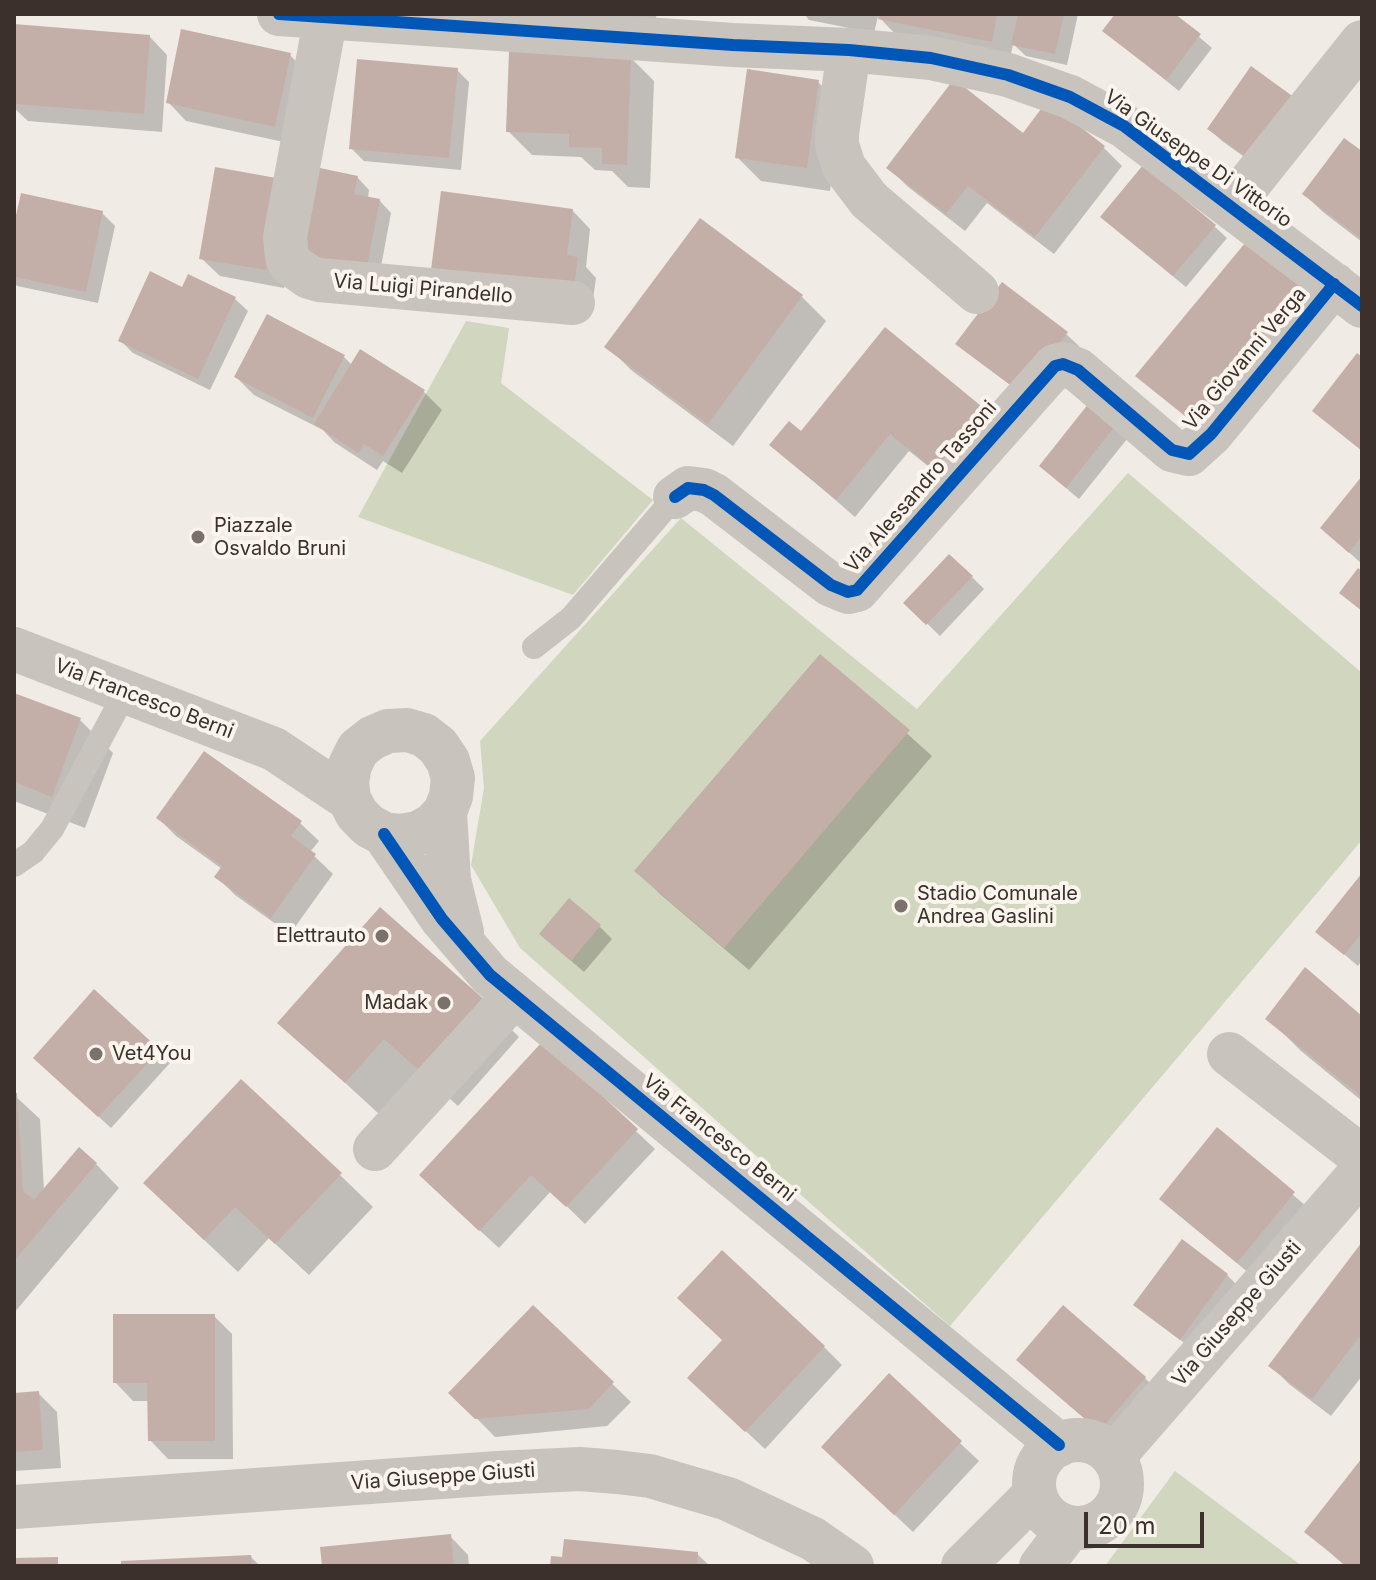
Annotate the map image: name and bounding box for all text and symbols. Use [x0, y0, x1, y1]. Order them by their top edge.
street label: Via Giuseppe Di Vittorio [1099, 85, 1297, 233]
street label: Via Luigi Pirandello [332, 269, 514, 309]
street label: Via Giovanni Verga [1178, 283, 1312, 435]
street label: Via Alessandro Tassoni [840, 396, 1002, 578]
place label: Piazzale Osvaldo Bruni [214, 514, 346, 561]
marker: Piazzale Osvaldo Bruni [189, 528, 207, 546]
street label: Via Francesco Berni [51, 654, 237, 744]
place label: Stadio Comunale Andrea Gaslini [917, 882, 1078, 929]
marker: Stadio Comunale Andrea Gaslini [892, 897, 910, 915]
place label: Elettrauto [276, 924, 366, 948]
marker: Elettrauto [373, 927, 391, 945]
place label: Madak [364, 991, 428, 1015]
marker: Madak [435, 994, 453, 1012]
place label: Vet4You [112, 1042, 191, 1066]
marker: Vet4You [87, 1045, 105, 1063]
street label: Via Francesco Berni [638, 1069, 800, 1207]
street label: Via Giuseppe Giusti [1167, 1236, 1307, 1392]
street label: Via Giuseppe Giusti [350, 1459, 536, 1495]
scale bar [1088, 1496, 1208, 1546]
text: 20 m [1098, 1511, 1156, 1540]

